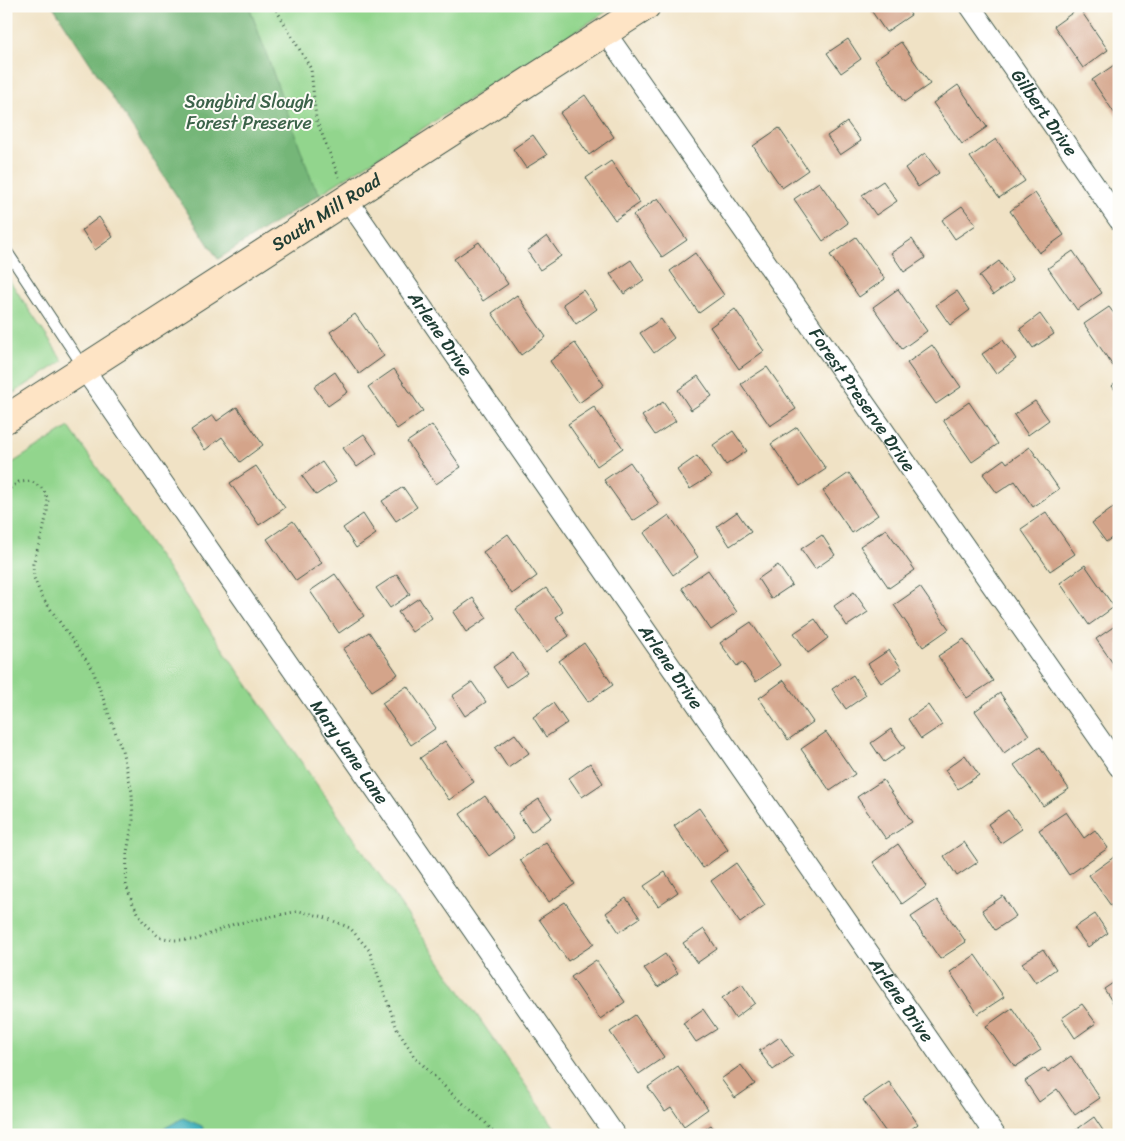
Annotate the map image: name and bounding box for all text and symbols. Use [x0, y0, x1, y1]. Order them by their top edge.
street label: Gilbert Drive [1002, 62, 1086, 163]
park label: Songbird Slough Forest Preserve [185, 86, 313, 139]
street label: South Mill Road [265, 164, 389, 260]
street label: Arlene Drive [399, 284, 481, 383]
street label: Forest Preserve Drive [800, 321, 924, 479]
street label: Arlene Drive [629, 617, 712, 716]
street label: Mary Jane Lane [302, 693, 397, 811]
street label: Arlene Drive [860, 950, 942, 1049]

